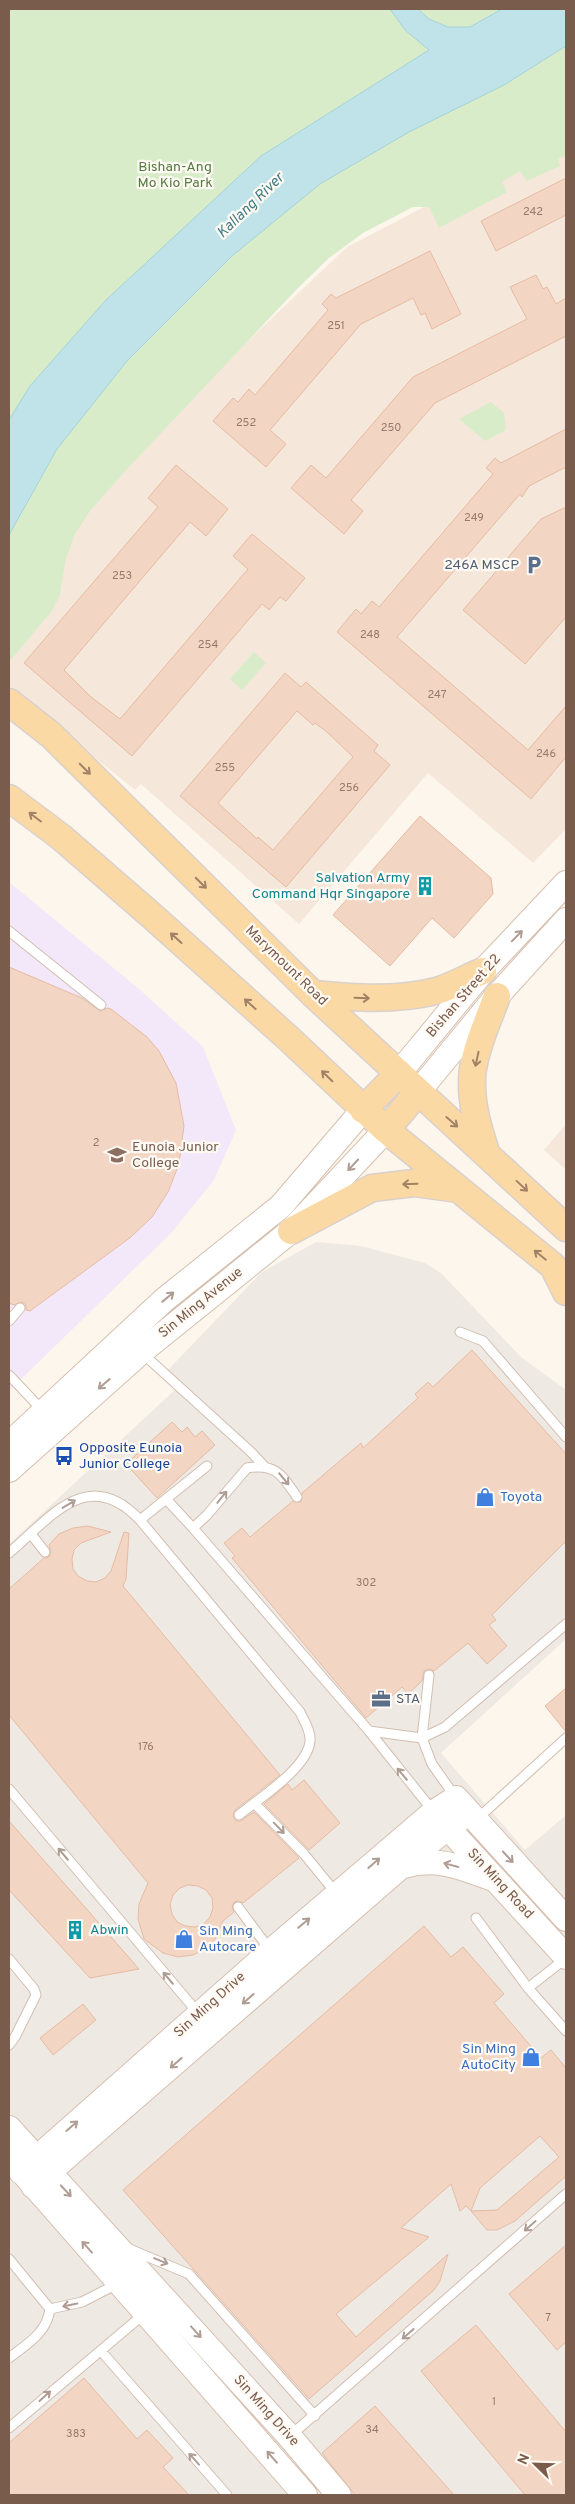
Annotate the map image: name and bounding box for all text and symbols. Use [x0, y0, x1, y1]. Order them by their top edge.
park label: Bishan-Ang Mo Kio Park [137, 159, 213, 192]
water label: Kallang River [213, 168, 290, 243]
house number: 242 [523, 205, 543, 219]
house number: 251 [327, 319, 345, 333]
house number: 252 [236, 416, 256, 430]
house number: 250 [381, 421, 401, 435]
house number: 249 [464, 511, 484, 525]
parking icon: 246A MSCP [523, 554, 545, 576]
place label: 246A MSCP [444, 557, 519, 574]
house number: 253 [112, 569, 132, 583]
house number: 248 [360, 628, 380, 642]
house number: 254 [198, 638, 218, 652]
house number: 247 [427, 688, 447, 702]
house number: 246 [536, 747, 556, 761]
house number: 255 [215, 761, 235, 775]
one-way arrow [79, 763, 92, 775]
house number: 256 [339, 781, 359, 795]
one-way arrow [28, 812, 42, 822]
place label: Salvation Army Command Hqr Singapore [252, 870, 410, 903]
building icon: Salvation Army Command Hqr Singapore [414, 875, 436, 897]
one-way arrow [195, 877, 207, 889]
street label: Marymount Road [241, 922, 331, 1010]
one-way arrow [511, 930, 523, 942]
one-way arrow [170, 932, 183, 944]
street label: Bishan Street 22 [423, 951, 505, 1041]
one-way arrow [354, 993, 370, 1002]
one-way arrow [244, 998, 257, 1010]
one-way arrow [471, 1050, 481, 1066]
one-way arrow [321, 1070, 334, 1082]
one-way arrow [445, 1117, 458, 1128]
house number: 2 [93, 1136, 99, 1150]
place label: Eunoia Junior College [132, 1139, 219, 1172]
school or university icon: Eunoia Junior College [106, 1144, 128, 1166]
one-way arrow [347, 1159, 359, 1172]
one-way arrow [403, 1180, 419, 1189]
one-way arrow [515, 1180, 528, 1192]
one-way arrow [534, 1249, 547, 1260]
street label: Sin Ming Avenue [155, 1264, 247, 1342]
one-way arrow [162, 1291, 175, 1303]
one-way arrow [98, 1378, 111, 1390]
place label: Opposite Eunoia Junior College [79, 1440, 182, 1473]
bus stop icon: Opposite Eunoia Junior College [53, 1445, 75, 1467]
one-way arrow [278, 1472, 289, 1485]
shop icon: Toyota [474, 1486, 496, 1508]
place label: Toyota [500, 1489, 542, 1506]
one-way arrow [216, 1491, 227, 1504]
one-way arrow [61, 1499, 75, 1509]
house number: 302 [356, 1576, 376, 1590]
office icon: STA [370, 1688, 392, 1710]
place label: STA [396, 1691, 420, 1708]
house number: 176 [138, 1740, 154, 1754]
one-way arrow [397, 1768, 408, 1781]
one-way arrow [273, 1822, 285, 1834]
street label: Sin Ming Road [463, 1845, 537, 1923]
one-way arrow [58, 1848, 69, 1861]
one-way arrow [502, 1850, 514, 1863]
one-way arrow [368, 1857, 381, 1869]
one-way arrow [444, 1860, 460, 1870]
one-way arrow [297, 1918, 310, 1929]
building icon: Abwin [64, 1919, 86, 1941]
place label: Abwin [90, 1922, 129, 1939]
place label: Sin Ming Autocare [199, 1923, 257, 1956]
shop icon: Sin Ming Autocare [173, 1928, 195, 1950]
street label: Sin Ming Drive [171, 1968, 249, 2042]
one-way arrow [163, 1972, 174, 1985]
one-way arrow [242, 1994, 255, 2005]
place label: Sin Ming AutoCity [461, 2041, 516, 2074]
shop icon: Sin Ming AutoCity [520, 2046, 542, 2068]
one-way arrow [170, 2057, 183, 2068]
one-way arrow [65, 2121, 78, 2132]
one-way arrow [60, 2185, 72, 2198]
one-way arrow [523, 2221, 536, 2232]
one-way arrow [81, 2240, 93, 2253]
one-way arrow [152, 2257, 168, 2266]
one-way arrow [62, 2301, 78, 2310]
house number: 7 [545, 2311, 551, 2325]
one-way arrow [190, 2326, 202, 2339]
one-way arrow [401, 2328, 414, 2340]
street label: Sin Ming Drive [229, 2372, 303, 2450]
one-way arrow [39, 2390, 52, 2402]
house number: 1 [492, 2395, 496, 2409]
house number: 34 [365, 2423, 379, 2437]
house number: 383 [66, 2427, 86, 2441]
north arrow [510, 2439, 560, 2489]
one-way arrow [267, 2451, 278, 2464]
one-way arrow [189, 2452, 200, 2465]
text: N [515, 2452, 534, 2467]

